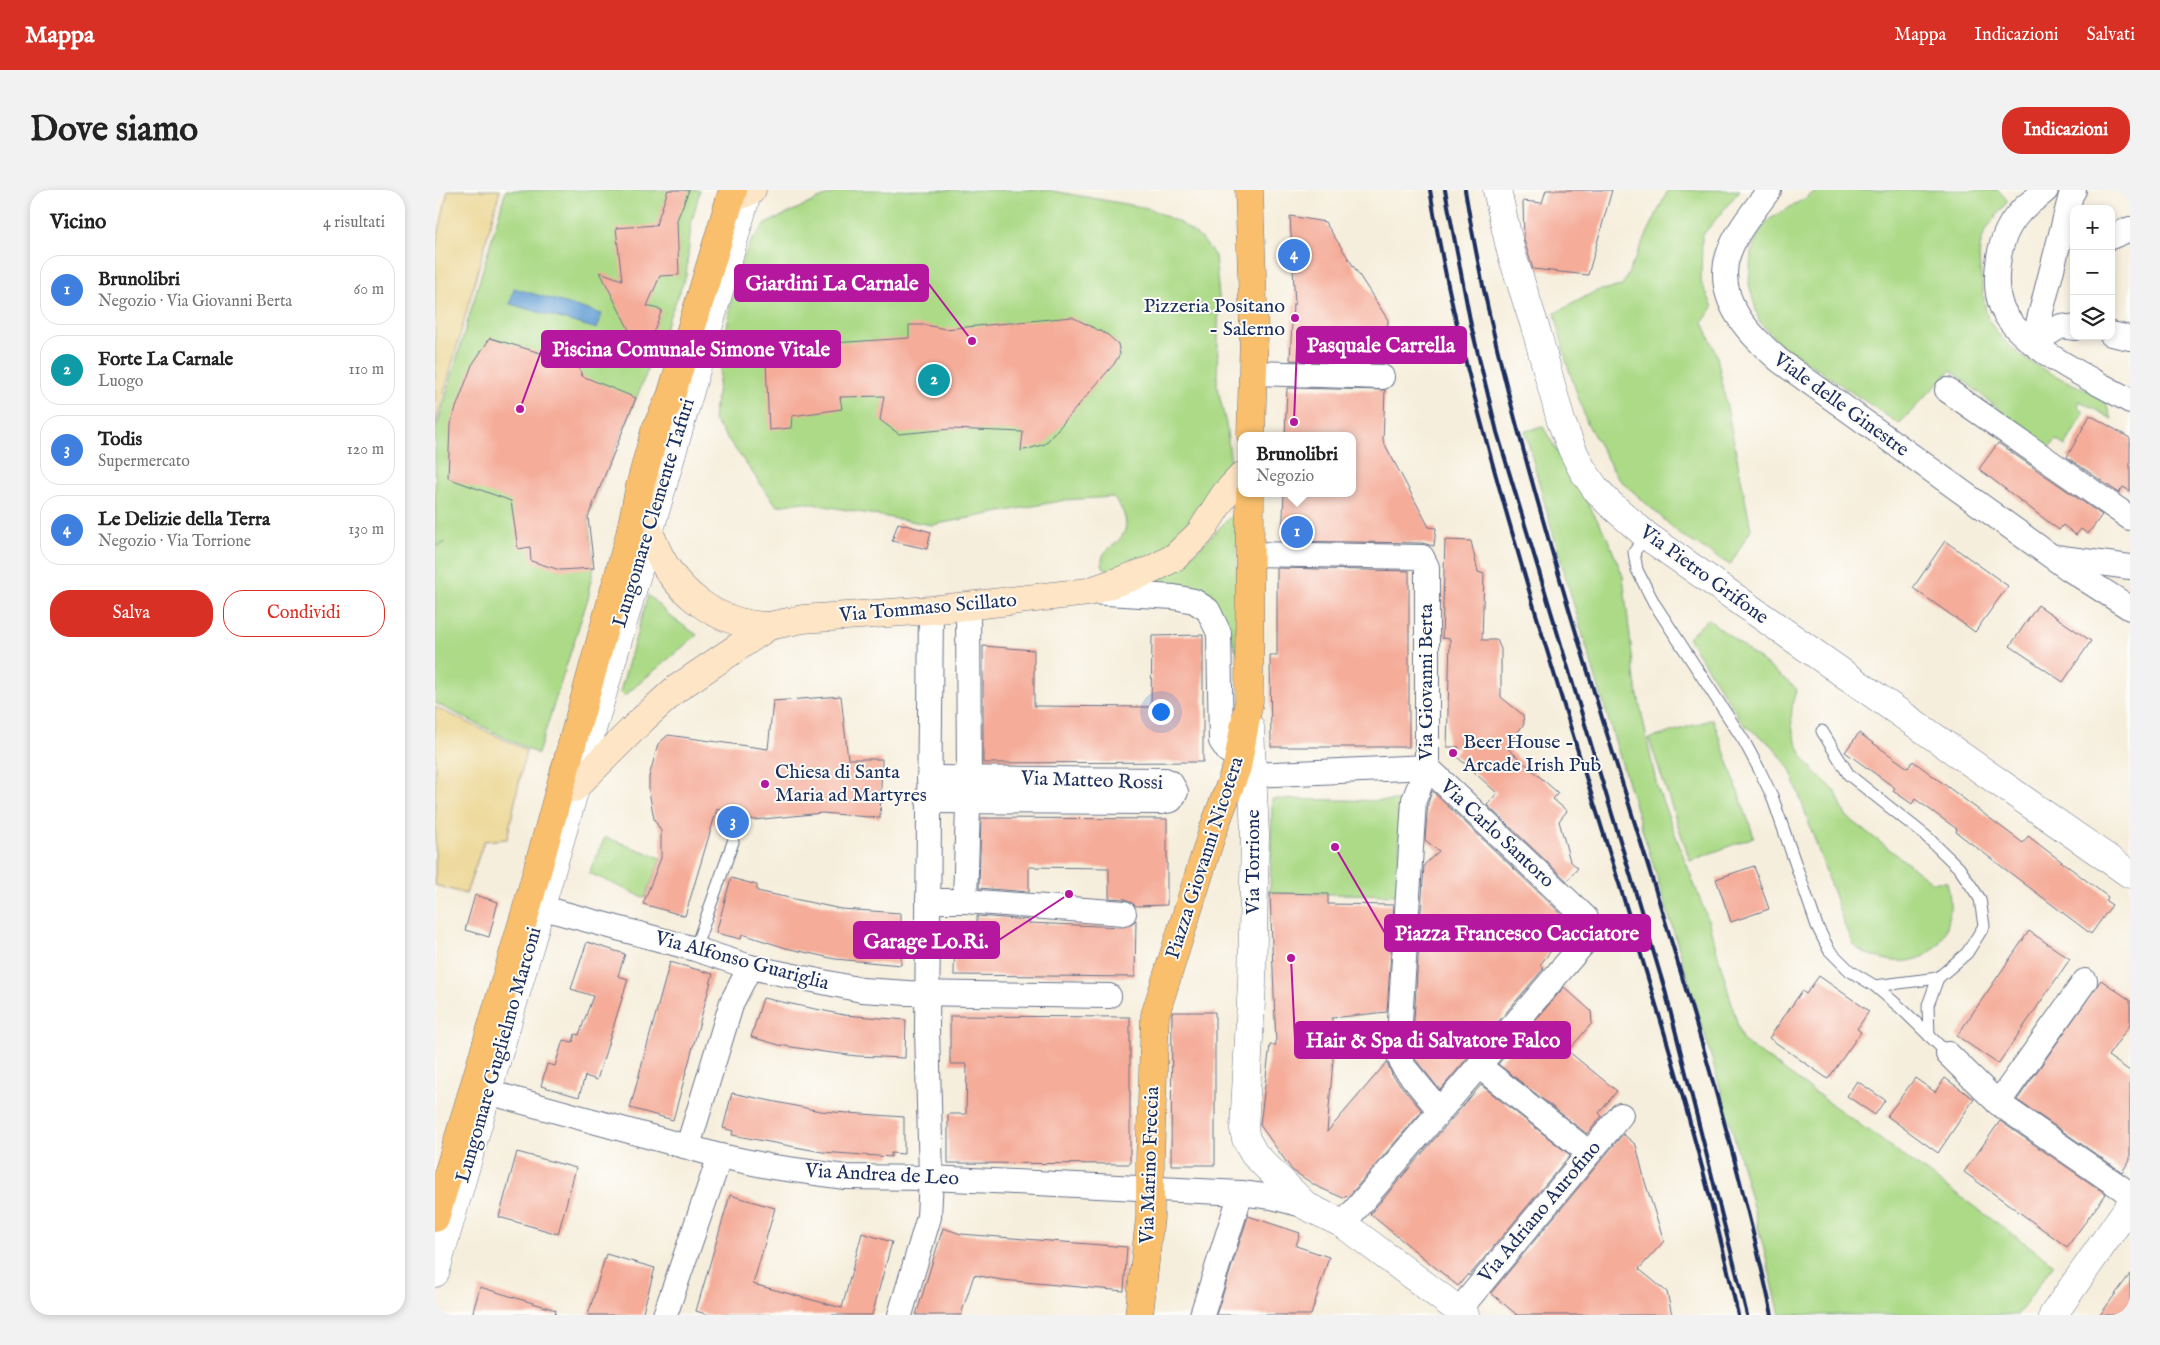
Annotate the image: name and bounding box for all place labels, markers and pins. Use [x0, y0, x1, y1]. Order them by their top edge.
pin: 4 [1278, 236, 1310, 274]
callout: Giardini La Carnale [735, 265, 928, 301]
place label: Pizzeria Positano - Salerno [1143, 294, 1285, 342]
marker: Pizzeria Positano - Salerno [1289, 312, 1301, 324]
callout: Pasquale Carrella [1297, 327, 1466, 363]
callout: Piscina Comunale Simone Vitale [542, 331, 840, 367]
pin: 2 [918, 361, 950, 399]
pin: 1 [1281, 513, 1313, 551]
place label: Beer House - Arcade Irish Pub [1462, 730, 1602, 778]
marker: Beer House - Arcade Irish Pub [1447, 747, 1459, 759]
place label: Chiesa di Santa Maria ad Martyres [775, 760, 927, 808]
marker: Chiesa di Santa Maria ad Martyres [759, 778, 771, 790]
pin: 3 [717, 803, 749, 841]
callout: Piazza Francesco Cacciatore [1385, 915, 1650, 951]
callout: Garage Lo.Ri. [854, 922, 999, 958]
callout: Hair & Spa di Salvatore Falco [1295, 1022, 1570, 1058]

